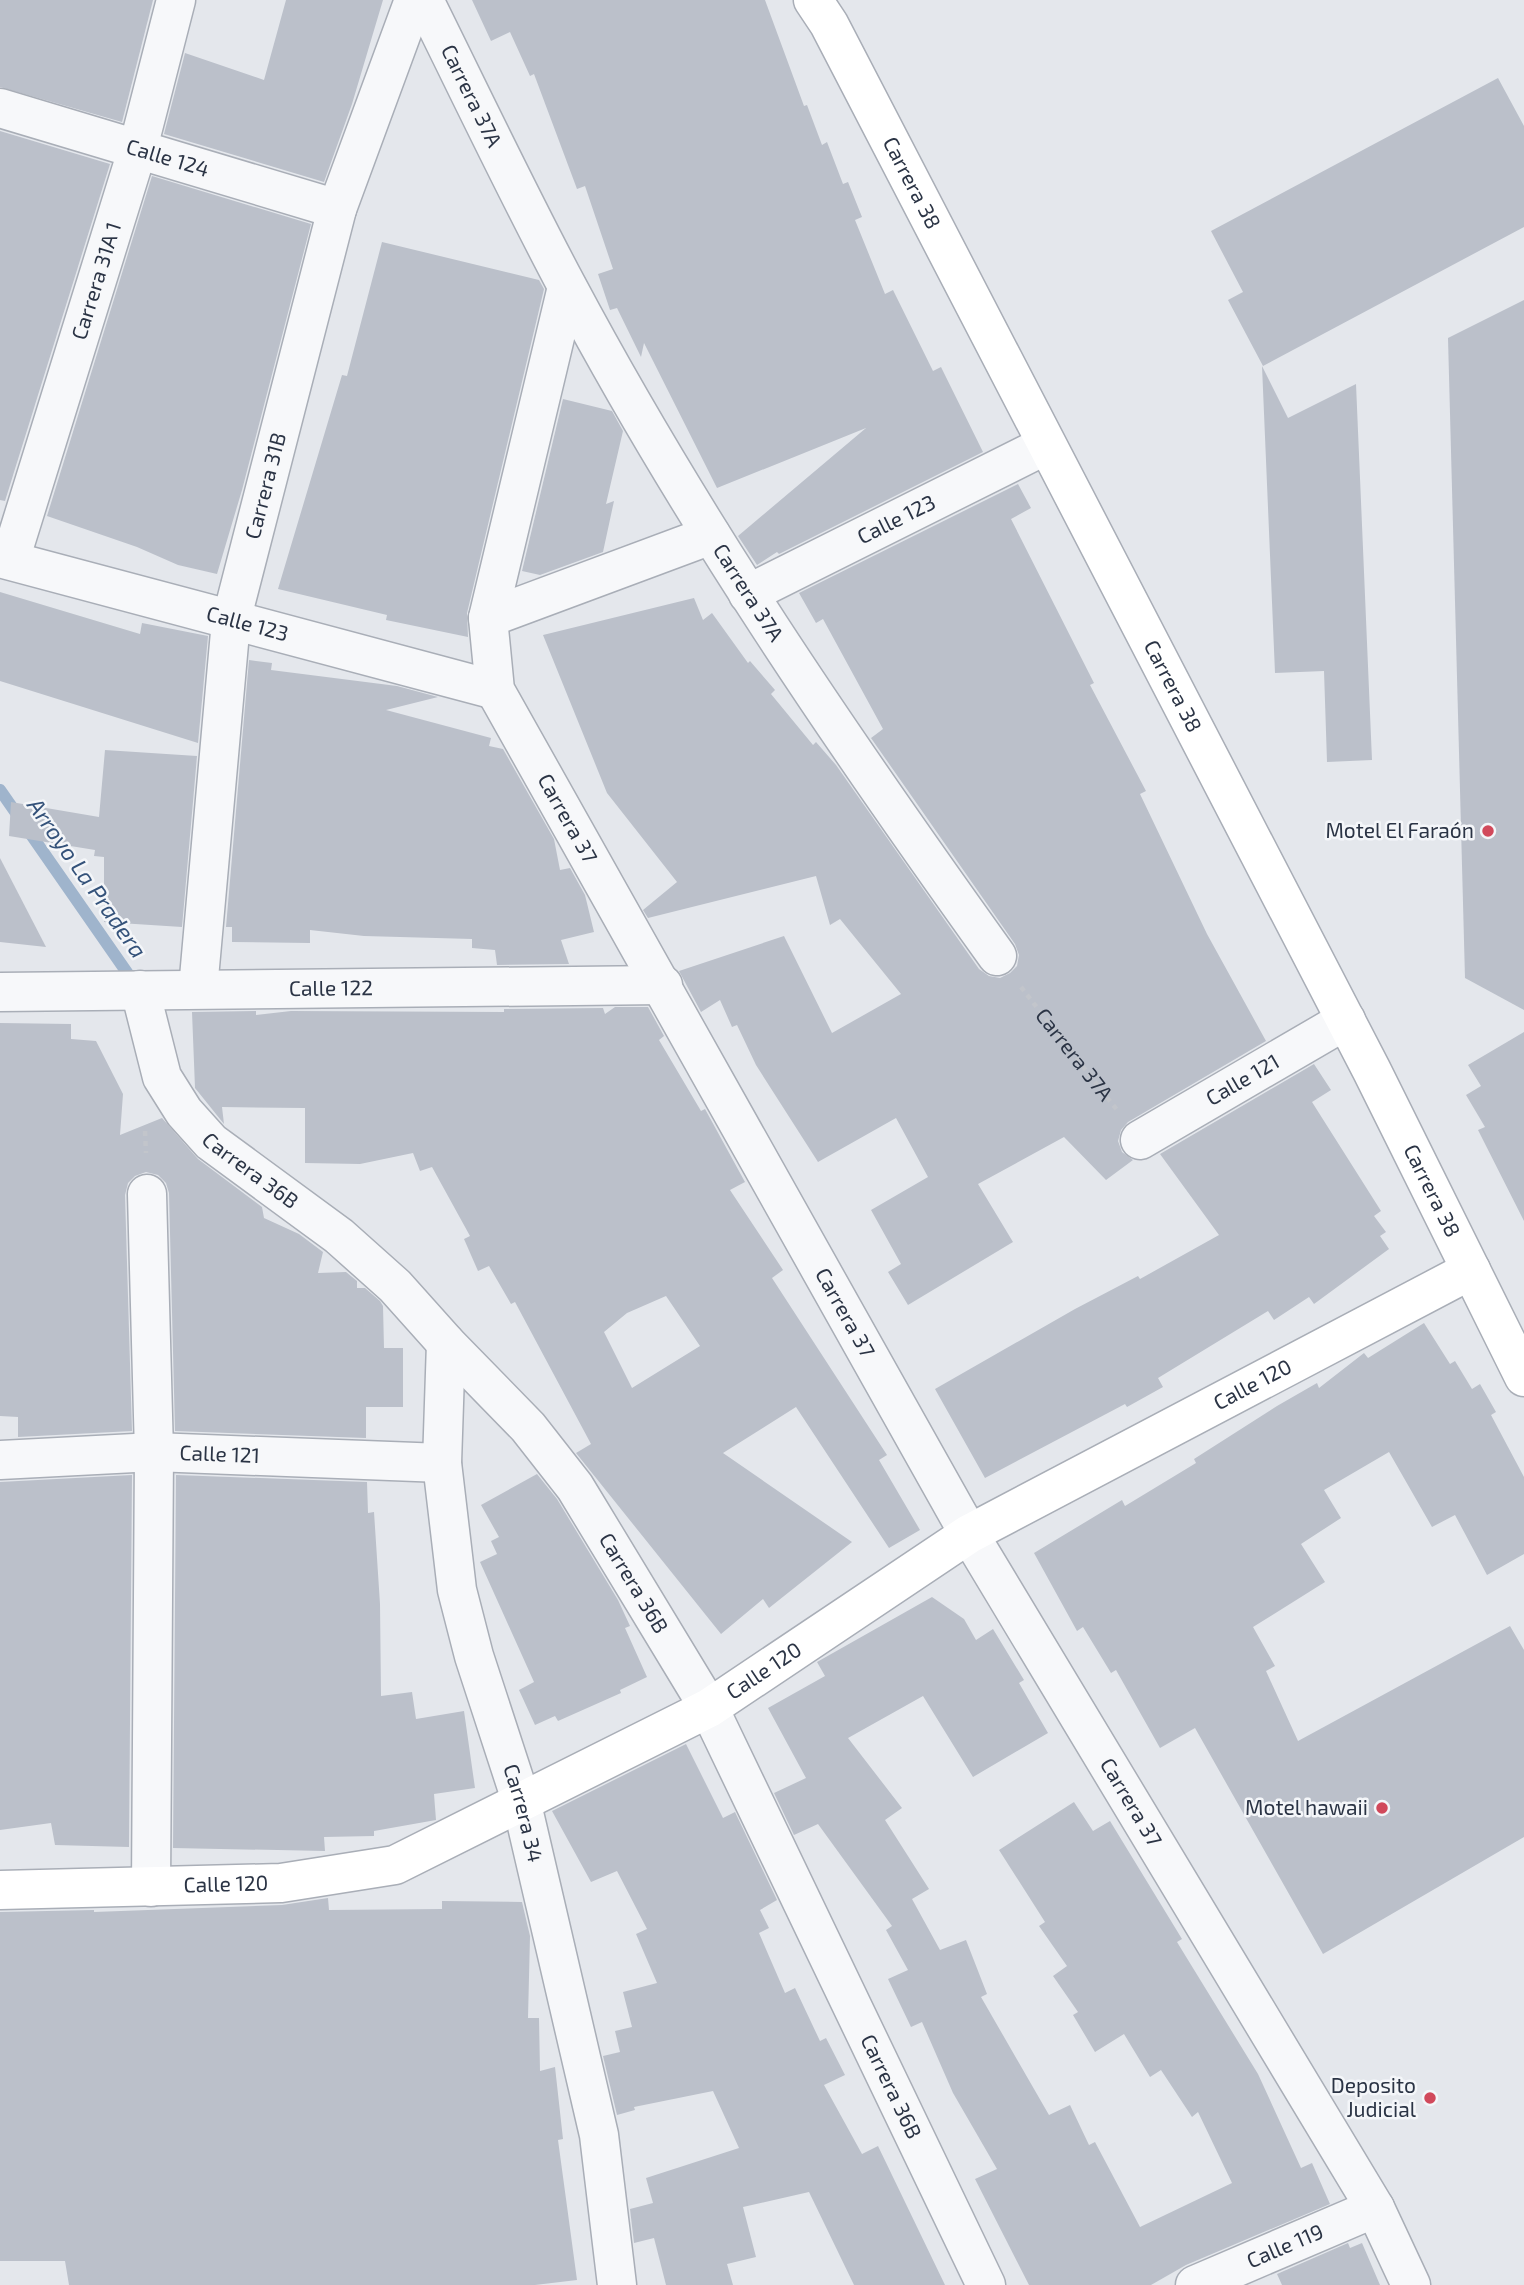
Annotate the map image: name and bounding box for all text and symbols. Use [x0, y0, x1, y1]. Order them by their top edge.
street label: Carrera 37A [437, 40, 508, 151]
street label: Carrera 38 [879, 132, 947, 233]
street label: Calle 124 [124, 133, 212, 181]
street label: Carrera 31A 1 [65, 219, 125, 343]
street label: Carrera 31B [239, 430, 290, 541]
street label: Calle 123 [853, 488, 939, 548]
street label: Carrera 37A [709, 539, 790, 645]
street label: Calle 123 [204, 600, 291, 645]
street label: Carrera 38 [1140, 635, 1208, 736]
street label: Carrera 37 [533, 769, 604, 867]
water label: Arroyo La Pradera [22, 791, 153, 963]
place label: Motel El Faraón [1325, 817, 1474, 842]
marker: Motel El Faraón [1480, 823, 1496, 839]
street label: Calle 122 [289, 974, 373, 1000]
street label: Carrera 37A [1031, 1003, 1119, 1105]
street label: Calle 121 [1201, 1048, 1283, 1110]
street label: Carrera 36B [198, 1127, 304, 1213]
street label: Carrera 38 [1399, 1140, 1466, 1241]
street label: Carrera 37 [811, 1263, 881, 1361]
street label: Calle 120 [1209, 1353, 1295, 1414]
street label: Calle 121 [179, 1439, 261, 1467]
street label: Carrera 36B [595, 1528, 675, 1637]
street label: Calle 120 [721, 1636, 806, 1704]
street label: Carrera 37 [1096, 1753, 1168, 1850]
street label: Carrera 34 [499, 1761, 549, 1865]
place label: Motel hawaii [1245, 1794, 1368, 1819]
marker: Motel hawaii [1374, 1800, 1390, 1816]
street label: Calle 120 [183, 1869, 269, 1896]
street label: Carrera 36B [857, 2030, 928, 2142]
place label: Deposito Judicial [1331, 2072, 1417, 2121]
marker: Deposito Judicial [1422, 2090, 1438, 2106]
street label: Calle 119 [1242, 2218, 1327, 2272]

